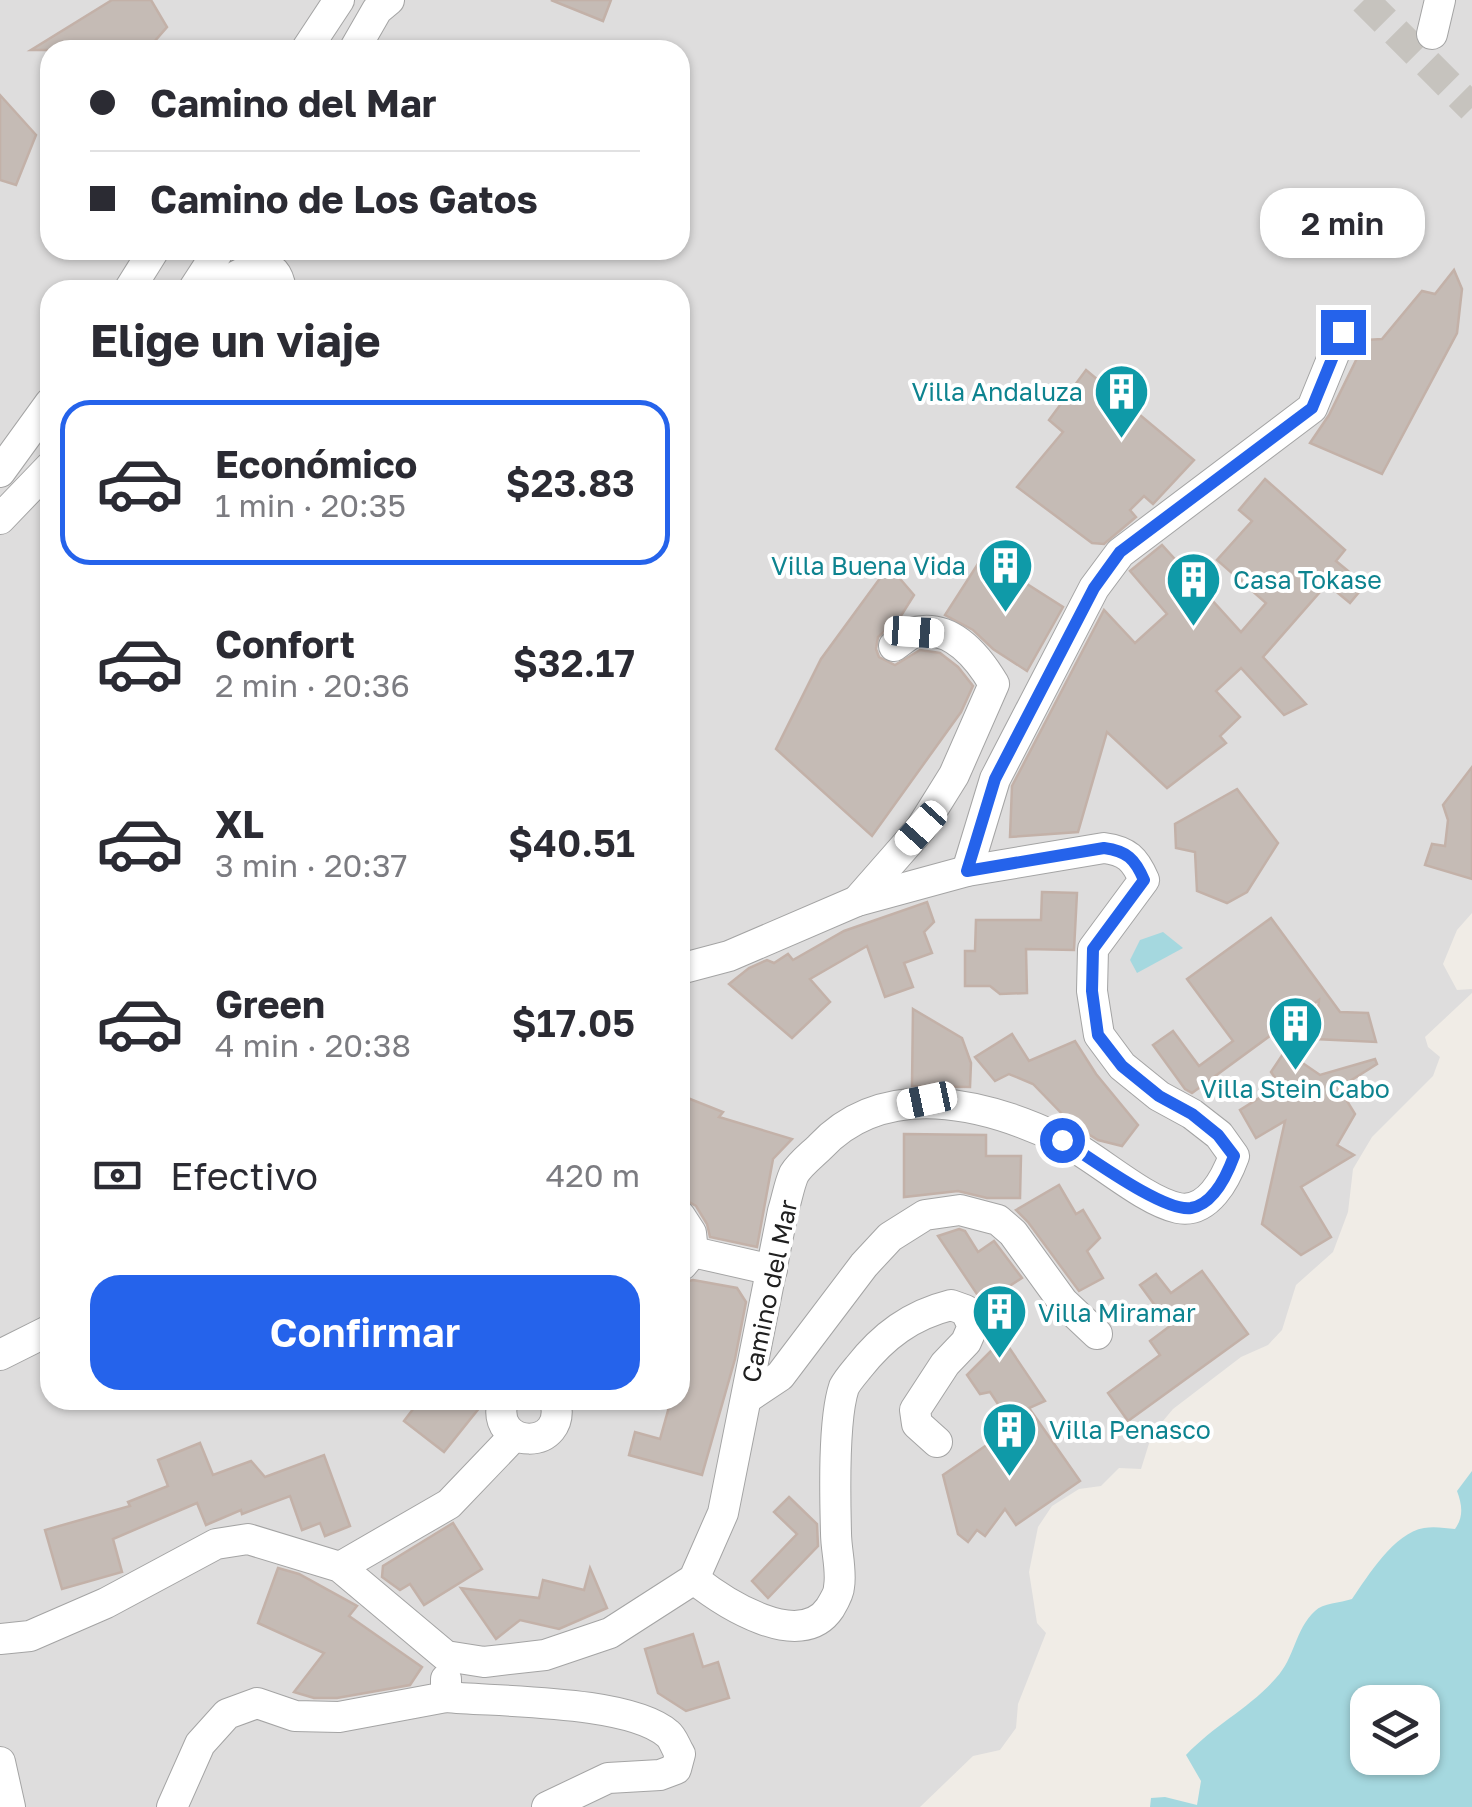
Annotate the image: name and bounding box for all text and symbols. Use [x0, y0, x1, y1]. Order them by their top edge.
text: Camino del Mar [150, 80, 437, 125]
text: Camino de Los Gatos [150, 176, 538, 221]
callout: 2 min [1260, 187, 1426, 257]
text: 2 min [1301, 204, 1384, 242]
route end [1321, 310, 1366, 355]
text: Elige un viaje [90, 313, 381, 367]
building icon: Villa Andaluza [1092, 361, 1152, 440]
place label: Villa Andaluza [912, 376, 1083, 407]
icon: car [95, 438, 185, 528]
text: Económico [215, 441, 417, 486]
text: $23.83 [506, 460, 635, 505]
text: 1 min · 20:35 [215, 486, 406, 524]
building icon: Villa Buena Vida [975, 535, 1035, 614]
building icon: Casa Tokase [1164, 549, 1224, 628]
place label: Villa Buena Vida [771, 550, 966, 581]
place label: Casa Tokase [1233, 564, 1382, 595]
car [883, 615, 945, 649]
icon: car [95, 618, 185, 708]
text: Confort [215, 621, 355, 666]
text: $32.17 [513, 640, 635, 685]
text: 2 min · 20:36 [215, 666, 410, 704]
car [890, 796, 952, 860]
icon: car [95, 798, 185, 888]
text: XL [215, 801, 264, 846]
text: $40.51 [508, 820, 635, 865]
text: 3 min · 20:37 [215, 846, 408, 884]
icon: car [95, 978, 185, 1068]
text: Green [215, 981, 325, 1026]
building icon: Villa Stein Cabo [1265, 994, 1325, 1073]
text: $17.05 [511, 1000, 635, 1045]
text: 4 min · 20:38 [215, 1026, 411, 1064]
place label: Villa Stein Cabo [1200, 1073, 1390, 1104]
car [895, 1079, 959, 1121]
route start [1040, 1118, 1085, 1163]
icon: cash [90, 1148, 145, 1203]
text: Efectivo [170, 1153, 318, 1198]
text: 420 m [546, 1156, 640, 1194]
street label: Camino del Mar [734, 1197, 804, 1385]
button: Confirmar [90, 1275, 640, 1390]
building icon: Villa Miramar [969, 1282, 1029, 1361]
place label: Villa Miramar [1038, 1297, 1196, 1328]
building icon: Villa Penasco [980, 1399, 1040, 1478]
place label: Villa Penasco [1049, 1414, 1211, 1445]
map controls [1350, 1685, 1440, 1775]
button: layers [1350, 1685, 1440, 1775]

